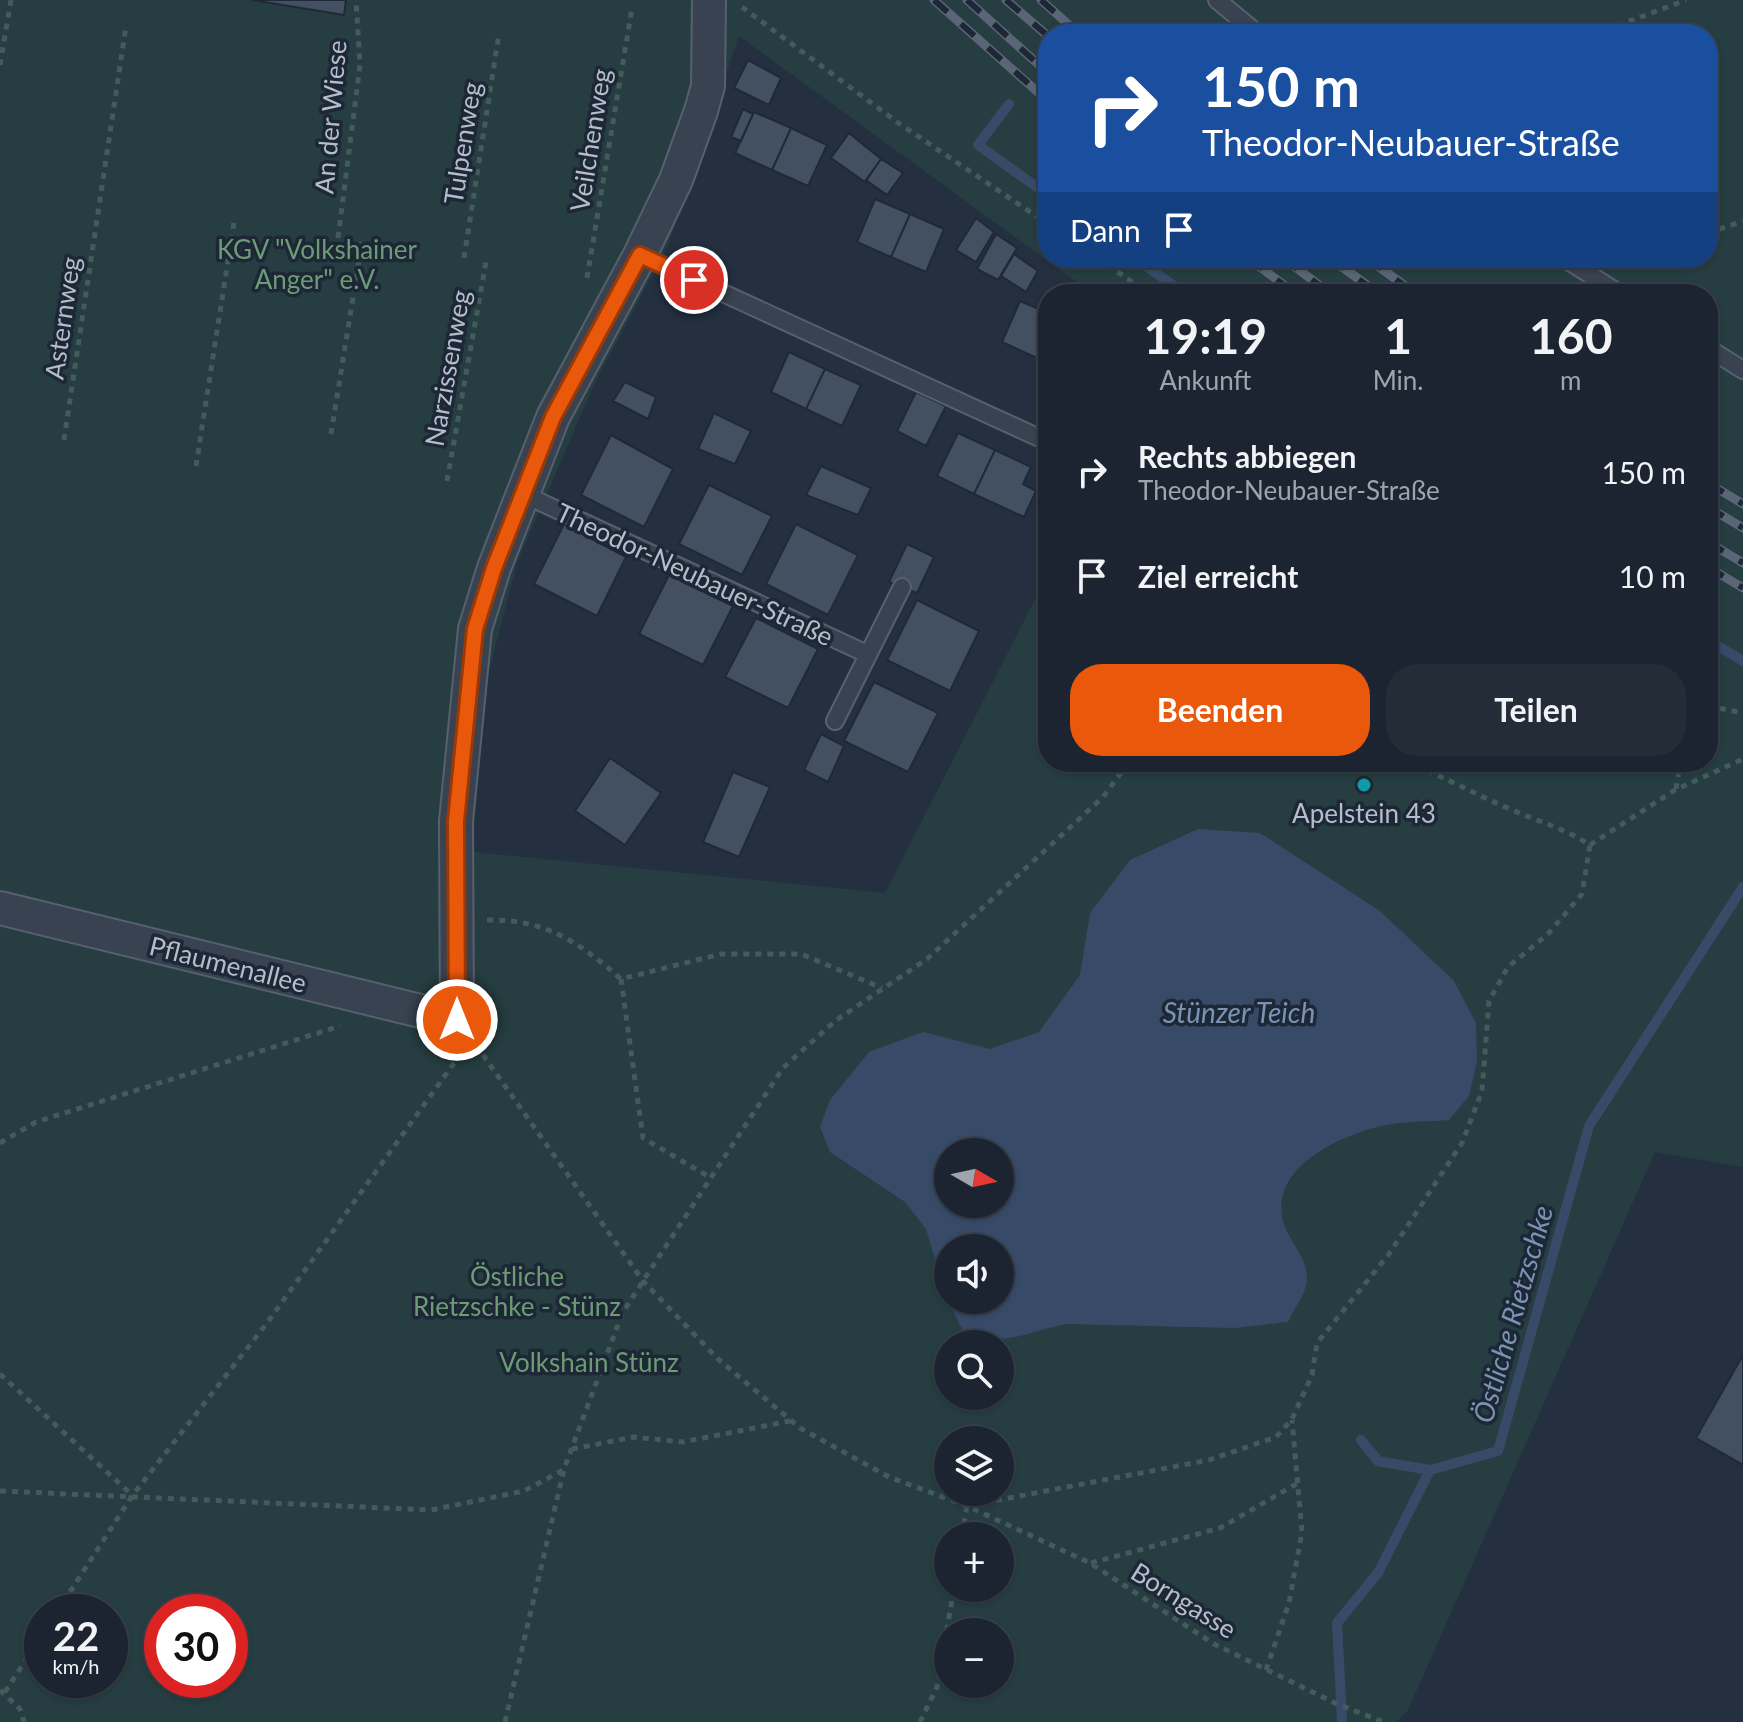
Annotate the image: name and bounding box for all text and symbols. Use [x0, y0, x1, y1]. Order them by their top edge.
street label: An der Wiese [307, 39, 353, 195]
text: 150 m [1202, 52, 1360, 119]
icon: right [1070, 56, 1174, 160]
street label: Veilchenweg [563, 66, 617, 214]
street label: Tulpenweg [437, 79, 487, 207]
text: Theodor-Neubauer-Straße [1202, 120, 1620, 164]
icon: arrive [1157, 208, 1201, 252]
text: Dann [1070, 212, 1141, 248]
park label: KGV "Volkshainer Anger" e.V. [217, 233, 418, 295]
pin [660, 246, 728, 314]
street label: Asternweg [38, 255, 86, 381]
icon: arrive [672, 258, 716, 302]
street label: Narzissenweg [418, 287, 476, 449]
text: 19:19 [1143, 307, 1267, 364]
text: 1 [1384, 307, 1412, 364]
text: 160 [1529, 307, 1613, 364]
text: Ankunft [1159, 364, 1251, 396]
text: Min. [1373, 364, 1424, 396]
text: m [1560, 364, 1581, 396]
text: Rechts abbiegen [1138, 438, 1357, 474]
icon: right [1070, 450, 1114, 494]
text: 150 m [1601, 454, 1686, 490]
text: Theodor-Neubauer-Straße [1138, 474, 1440, 506]
street label: Theodor-Neubauer-Straße [551, 496, 839, 652]
icon: arrive [1070, 554, 1114, 598]
text: Ziel erreicht [1138, 558, 1298, 594]
text: 10 m [1619, 558, 1686, 594]
button: Beenden [1070, 664, 1370, 756]
button: Teilen [1386, 664, 1686, 756]
marker: Apelstein 43 [1355, 776, 1373, 794]
place label: Apelstein 43 [1292, 797, 1436, 829]
street label: Pflaumenallee [146, 929, 310, 999]
position arrow [415, 978, 499, 1062]
water label: Stünzer Teich [1163, 995, 1315, 1029]
north arrow [934, 1138, 1014, 1218]
map controls [934, 1138, 1014, 1698]
water label: Östliche Rietzschke [1465, 1201, 1559, 1427]
button: sound [934, 1234, 1014, 1314]
park label: Östliche Rietzschke - Stünz [413, 1260, 621, 1322]
button: search [934, 1330, 1014, 1410]
park label: Volkshain Stünz [499, 1346, 679, 1378]
button: layers [934, 1426, 1014, 1506]
button: + [934, 1522, 1014, 1602]
street label: Borngasse [1125, 1555, 1243, 1645]
speed limit sign: 30 [144, 1594, 248, 1698]
text: 22 [53, 1612, 99, 1660]
button: − [934, 1618, 1014, 1698]
text: km/h [53, 1654, 99, 1678]

